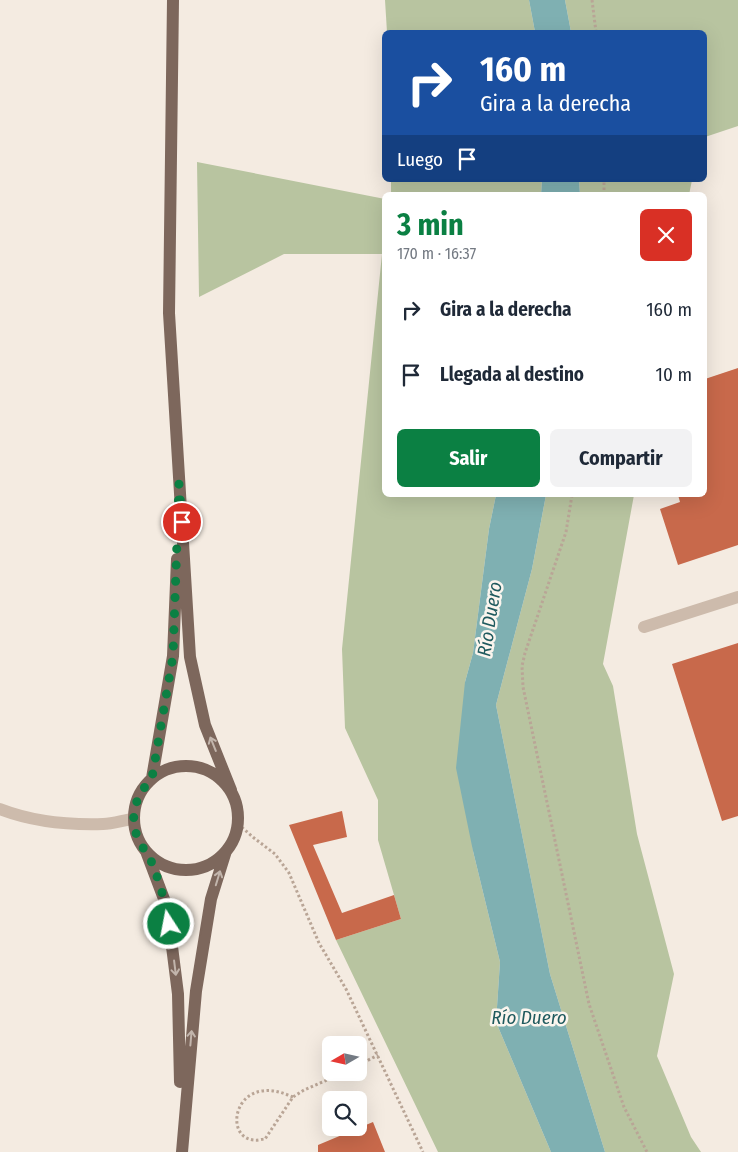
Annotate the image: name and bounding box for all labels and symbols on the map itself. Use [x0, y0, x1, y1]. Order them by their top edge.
pin [161, 501, 203, 543]
water label: Río Duero [472, 580, 507, 658]
one-way arrow [207, 737, 217, 752]
one-way arrow [214, 871, 224, 887]
position arrow [142, 897, 194, 949]
one-way arrow [170, 960, 180, 976]
water label: Río Duero [491, 1006, 567, 1029]
one-way arrow [187, 1030, 196, 1046]
north arrow [322, 1036, 368, 1081]

